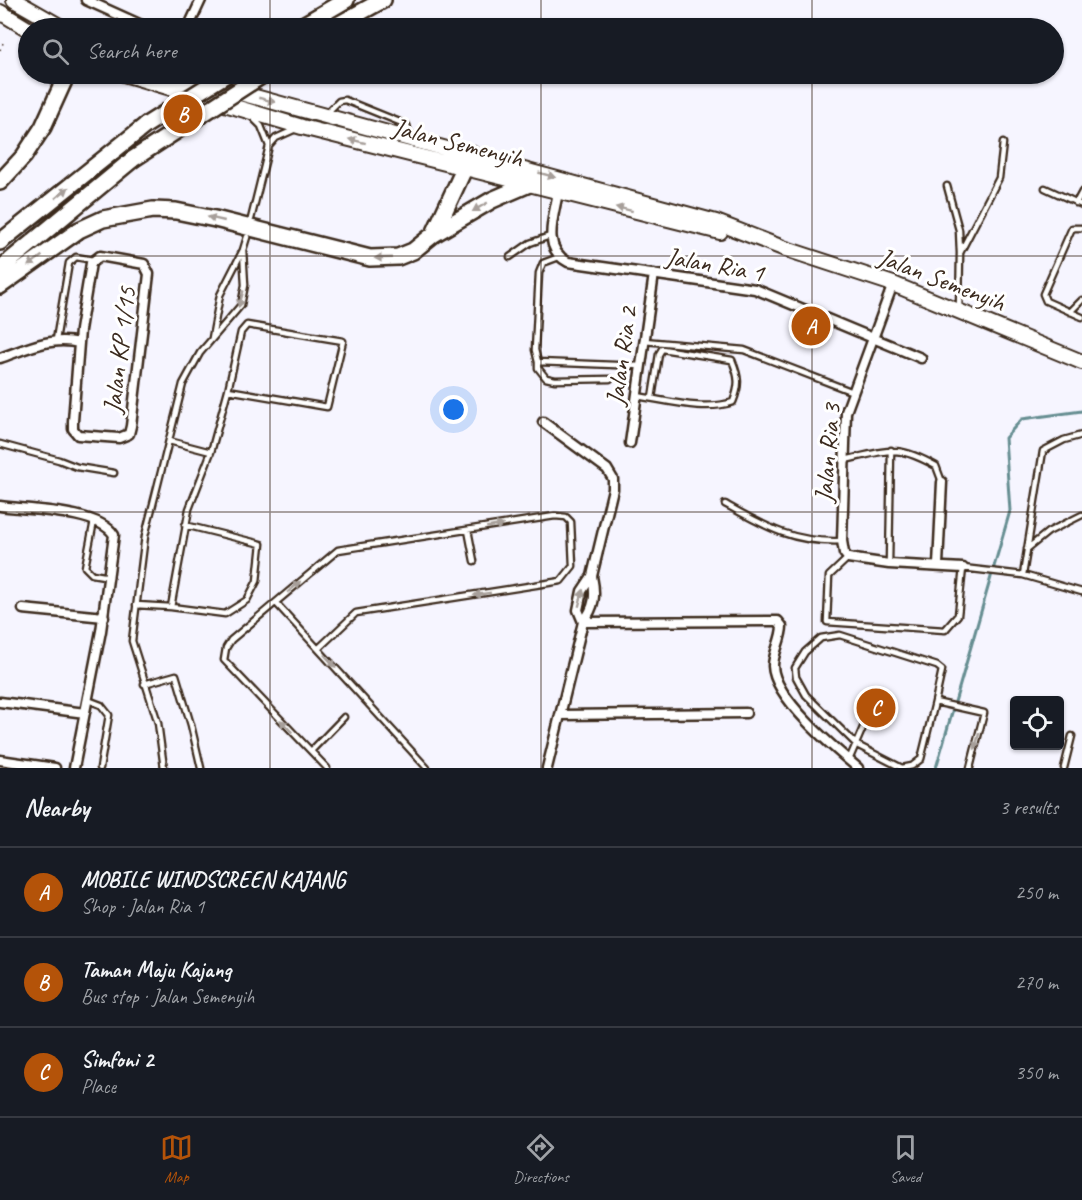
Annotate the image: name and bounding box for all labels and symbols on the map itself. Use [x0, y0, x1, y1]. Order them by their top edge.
pin: B [164, 92, 202, 136]
one-way arrow [258, 96, 276, 105]
street label: Jalan Semenyih [387, 110, 528, 175]
one-way arrow [348, 135, 367, 145]
one-way arrow [539, 171, 557, 180]
one-way arrow [54, 186, 70, 199]
one-way arrow [472, 201, 488, 212]
one-way arrow [615, 203, 633, 213]
one-way arrow [207, 214, 225, 224]
street label: Jalan Ria 1 [661, 239, 768, 290]
street label: Jalan Semenyih [872, 239, 1011, 319]
one-way arrow [373, 253, 392, 263]
one-way arrow [27, 255, 43, 266]
street label: Jalan KP 1/15 [95, 284, 144, 417]
one-way arrow [236, 290, 245, 308]
street label: Jalan Ria 2 [598, 302, 645, 409]
pin: A [792, 304, 830, 348]
your location [439, 395, 468, 424]
street label: Jalan Ria 3 [807, 400, 848, 506]
one-way arrow [485, 521, 504, 530]
one-way arrow [286, 581, 301, 594]
one-way arrow [472, 589, 491, 598]
one-way arrow [577, 589, 586, 607]
one-way arrow [323, 653, 336, 668]
pin: C [856, 686, 896, 730]
one-way arrow [280, 719, 294, 733]
one-way arrow [971, 731, 981, 750]

